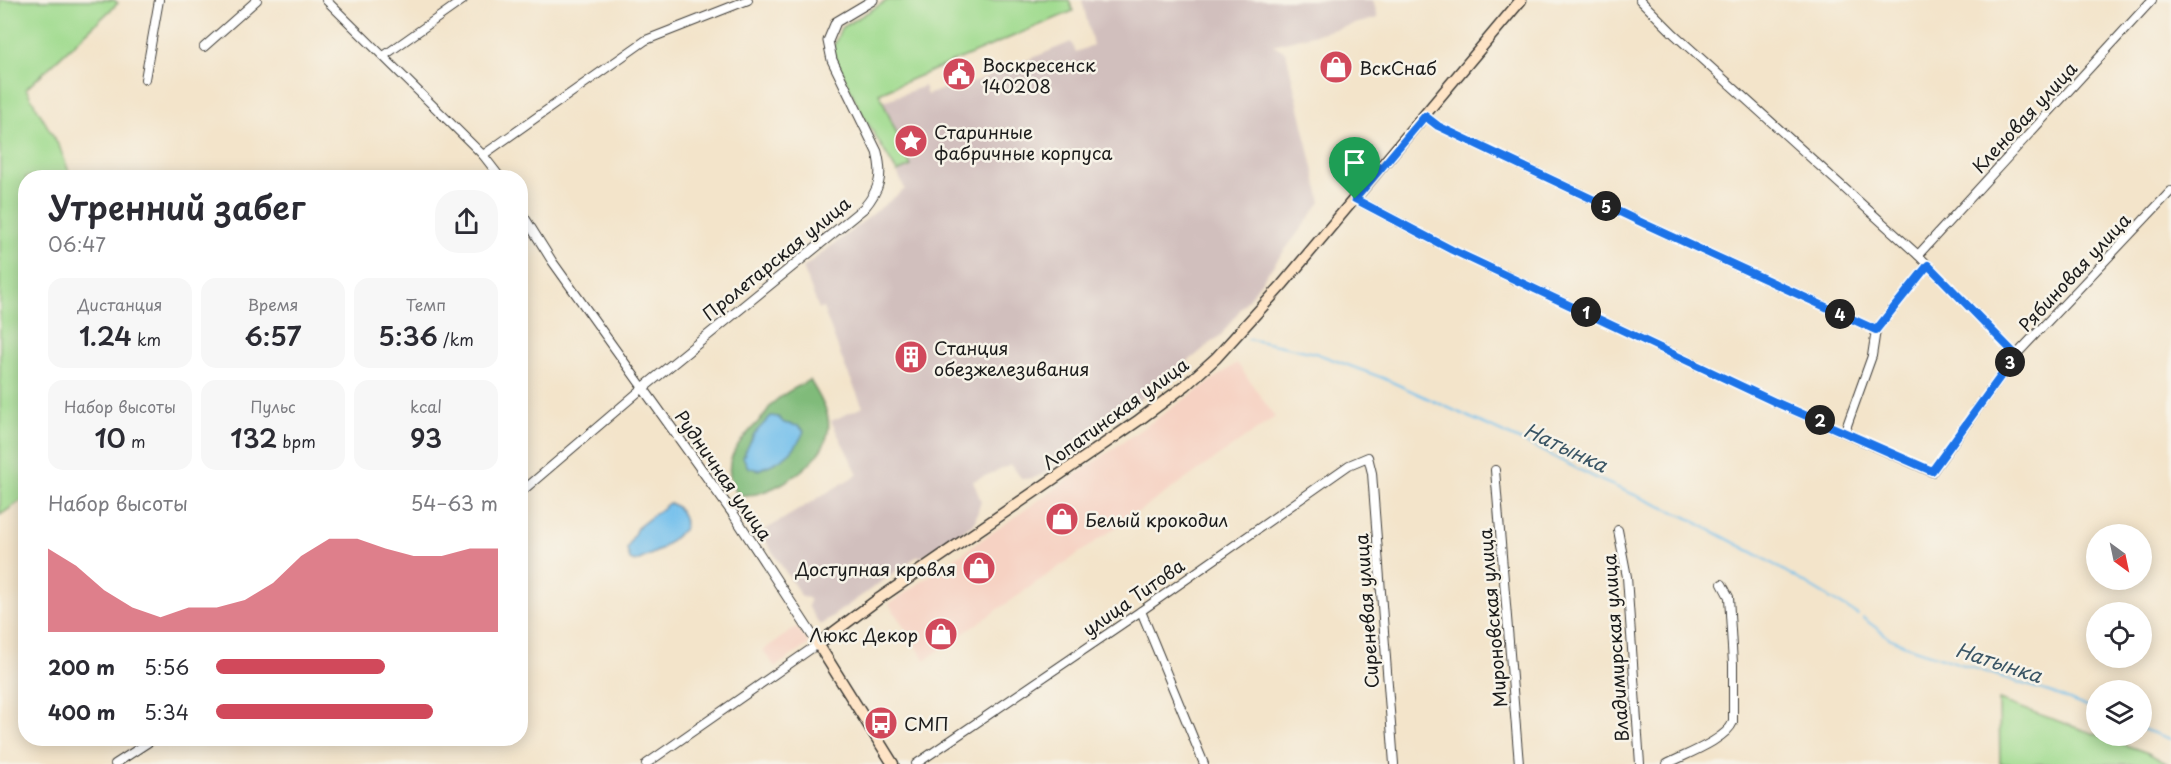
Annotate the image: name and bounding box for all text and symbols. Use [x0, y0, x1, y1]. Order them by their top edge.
shop icon: ВскСнаб [1318, 49, 1354, 85]
place label: Воскресенск 140208 [982, 51, 1096, 99]
place label: ВскСнаб [1359, 54, 1437, 81]
street label: Кленовая улица [1965, 55, 2083, 179]
public building icon: Воскресенск 140208 [941, 56, 977, 92]
place label: Старинные фабричные корпуса [934, 118, 1113, 166]
place icon: Старинные фабричные корпуса [893, 123, 929, 159]
pin [1329, 137, 1380, 199]
icon: arrive [1338, 146, 1371, 179]
text: Утренний забег [48, 181, 305, 231]
street label: Пролетарская улица [696, 189, 856, 326]
button: share [435, 190, 498, 253]
pin: 5 [1591, 191, 1621, 221]
text: 5 [1601, 194, 1611, 218]
street label: Рябиновая улица [2012, 206, 2137, 337]
text: 06:47 [48, 229, 106, 259]
text: Дистанция [78, 292, 162, 316]
text: Время [247, 292, 299, 316]
text: Темп [406, 292, 446, 316]
pin: 1 [1571, 297, 1601, 327]
pin: 4 [1825, 299, 1855, 329]
text: 1 [1582, 300, 1590, 324]
text: 4 [1835, 302, 1845, 326]
text: 1.24 [79, 316, 132, 355]
text: 6:57 [244, 316, 302, 355]
text: 5:36 [378, 316, 438, 355]
text: km [132, 327, 161, 351]
text: /km [438, 327, 474, 351]
place label: Станция обезжелезивания [934, 334, 1089, 382]
building icon: Станция обезжелезивания [893, 339, 929, 375]
pin: 3 [1995, 347, 2025, 377]
street label: Лопатинская улица [1036, 350, 1194, 475]
text: 3 [2005, 350, 2015, 374]
text: Набор высоты [64, 394, 176, 418]
text: Пульс [250, 394, 296, 418]
text: kcal [410, 394, 442, 418]
street label: Рудничная улица [669, 404, 780, 546]
pin: 2 [1805, 405, 1835, 435]
text: 2 [1814, 408, 1826, 432]
water label: Натынка [1519, 415, 1613, 480]
text: 10 [94, 418, 126, 457]
text: 132 [230, 418, 277, 457]
text: 93 [410, 418, 442, 457]
text: m [126, 429, 146, 453]
text: bpm [277, 429, 316, 453]
text: Набор высоты [48, 488, 188, 518]
text: 54–63 m [410, 488, 498, 518]
shop icon: Белый крокодил [1044, 501, 1080, 537]
place label: Белый крокодил [1085, 506, 1228, 533]
north arrow [2086, 524, 2152, 590]
map controls [2086, 524, 2152, 746]
street label: Мироновская улица [1471, 527, 1513, 708]
street label: Сиреневая улица [1347, 532, 1385, 689]
shop icon: Доступная кровля [961, 550, 997, 586]
street label: улица Титова [1076, 551, 1190, 642]
street label: Владимирская улица [1595, 553, 1635, 743]
place label: Доступная кровля [795, 555, 956, 582]
button: locate [2086, 602, 2152, 668]
shop icon: Люкс Декор [923, 616, 959, 652]
place label: Люкс Декор [809, 621, 918, 648]
water label: Натынка [1952, 634, 2046, 690]
text: 200 m [48, 652, 115, 682]
text: 5:56 [144, 652, 189, 682]
button: layers [2086, 680, 2152, 746]
text: 400 m [48, 697, 116, 727]
text: 5:34 [144, 697, 189, 727]
bus stop icon: СМП [863, 705, 899, 741]
place label: СМП [904, 710, 949, 737]

